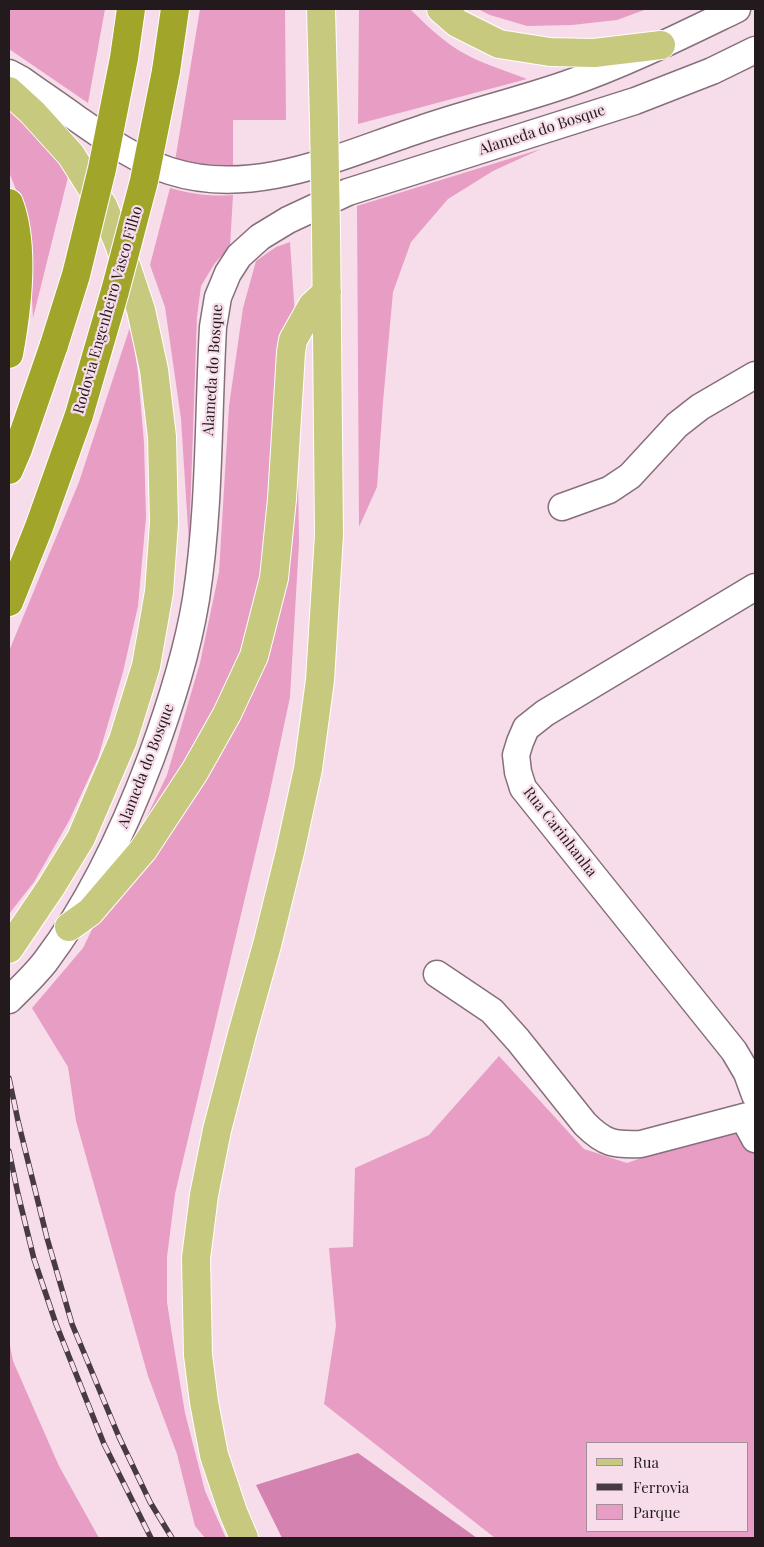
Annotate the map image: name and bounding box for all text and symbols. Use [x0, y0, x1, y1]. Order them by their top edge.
street label: Alameda do Bosque [477, 101, 607, 159]
street label: Rodovia Engenheiro Vasco Filho [70, 204, 146, 416]
street label: Alameda do Bosque [199, 304, 227, 436]
street label: Alameda do Bosque [114, 701, 178, 831]
street label: Rua Carinhanha [519, 784, 601, 880]
legend [586, 1442, 749, 1532]
text: Rua [633, 1452, 659, 1472]
text: Ferrovia [633, 1477, 689, 1497]
text: Parque [633, 1502, 680, 1522]

